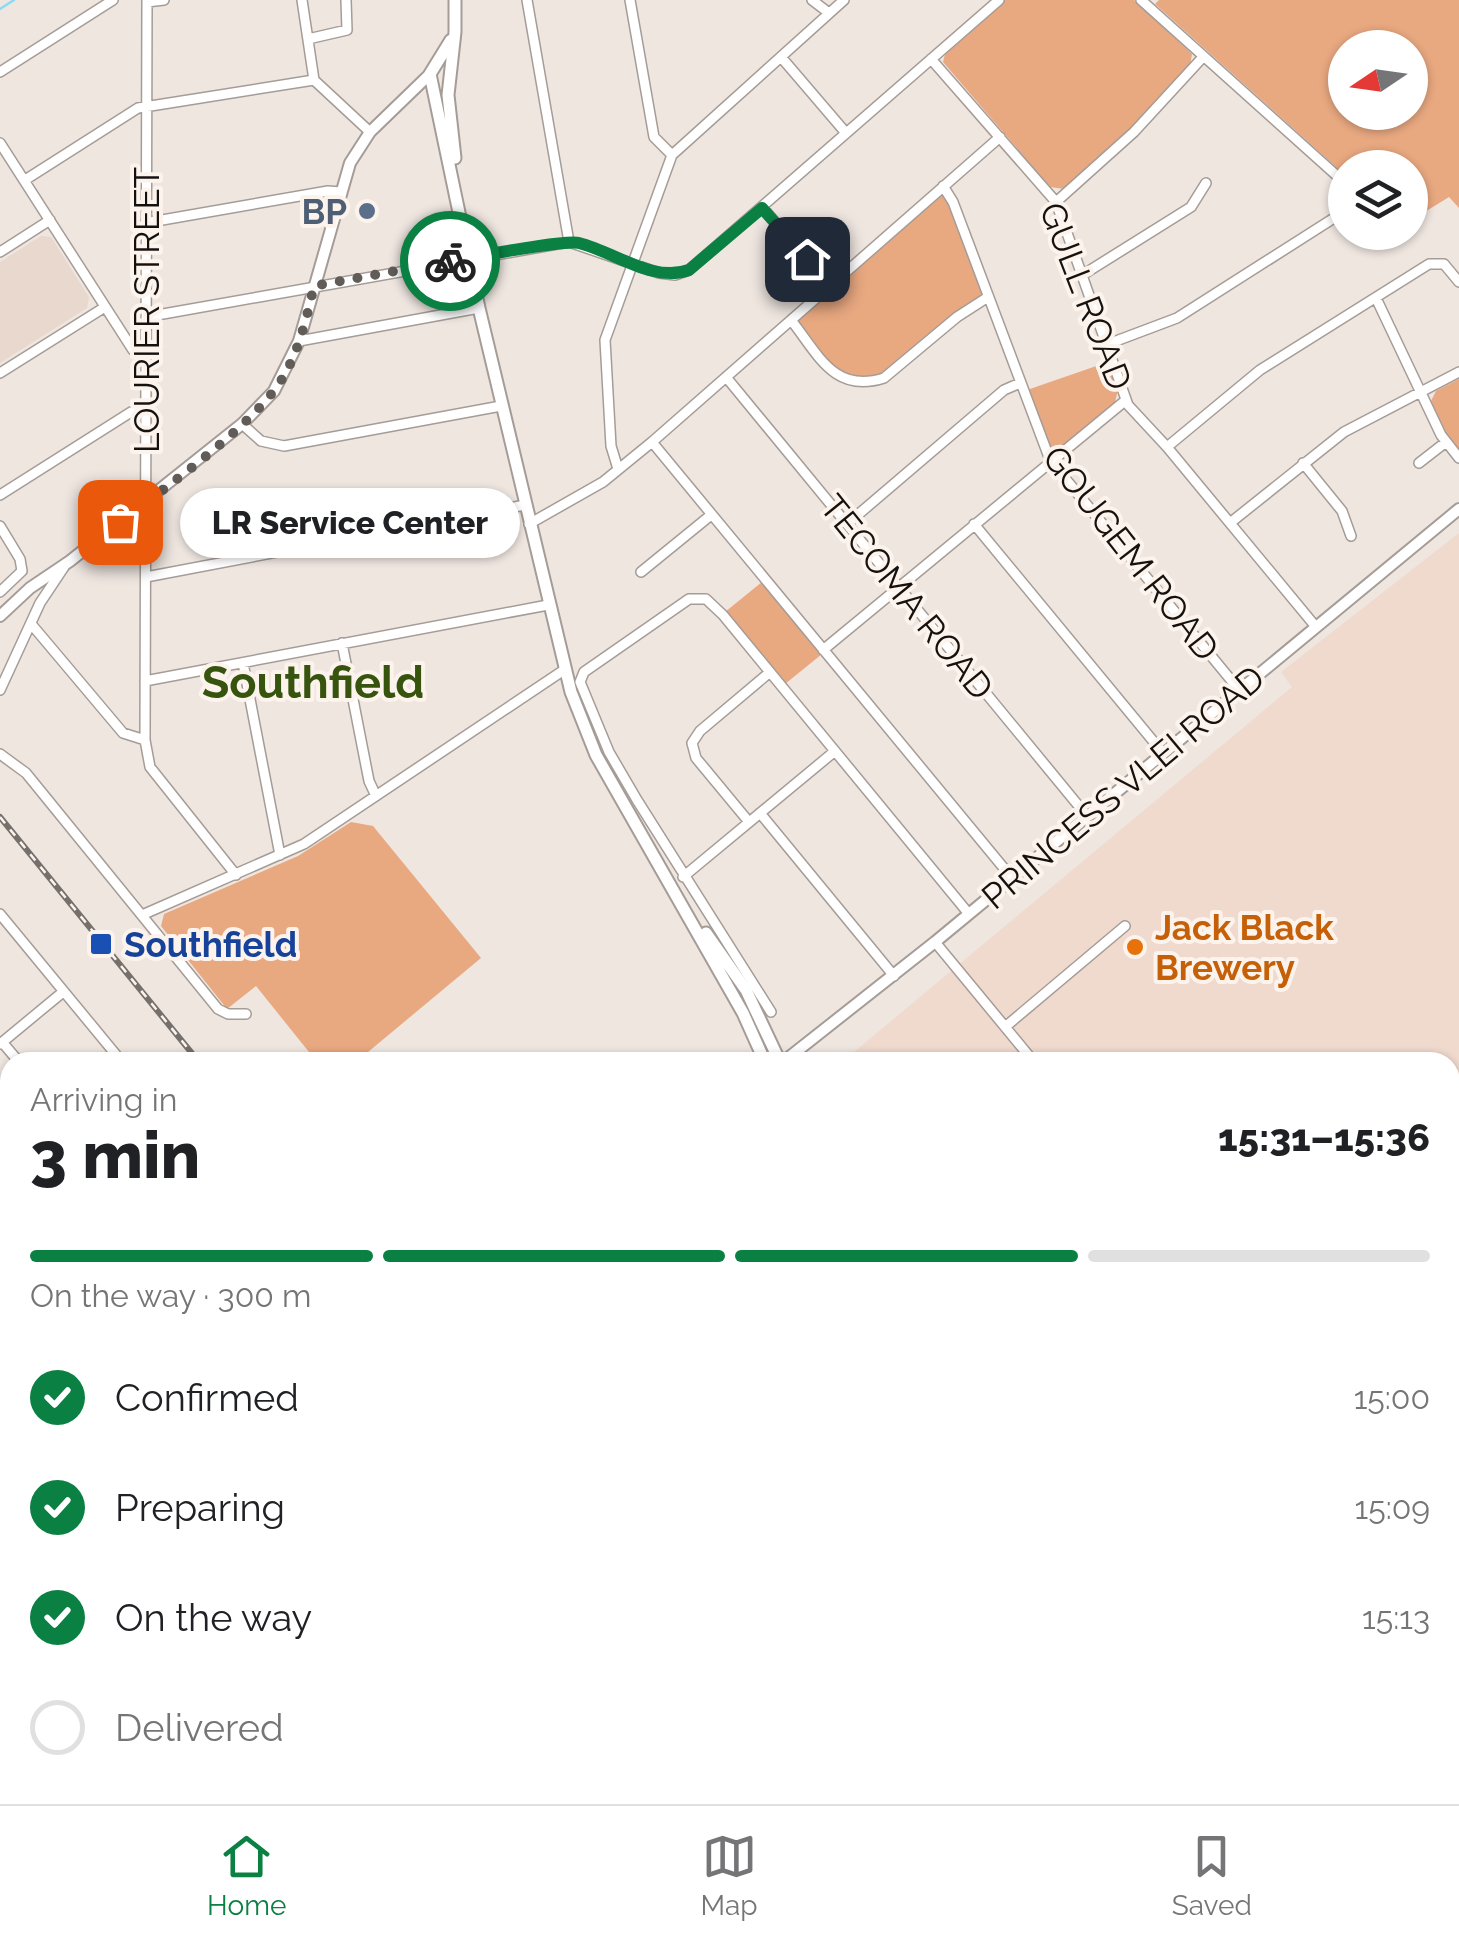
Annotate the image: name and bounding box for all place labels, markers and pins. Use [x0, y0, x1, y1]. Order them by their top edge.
place label: BP [301, 191, 347, 232]
marker: BP [356, 200, 378, 222]
pin [765, 217, 850, 302]
pin [78, 480, 163, 565]
callout: LR Service Center [180, 487, 520, 557]
place label: Jack Black Brewery [1155, 907, 1334, 988]
place label: Southfield [124, 924, 297, 965]
marker: Southfield [88, 931, 114, 957]
marker: Jack Black Brewery [1124, 936, 1146, 958]

